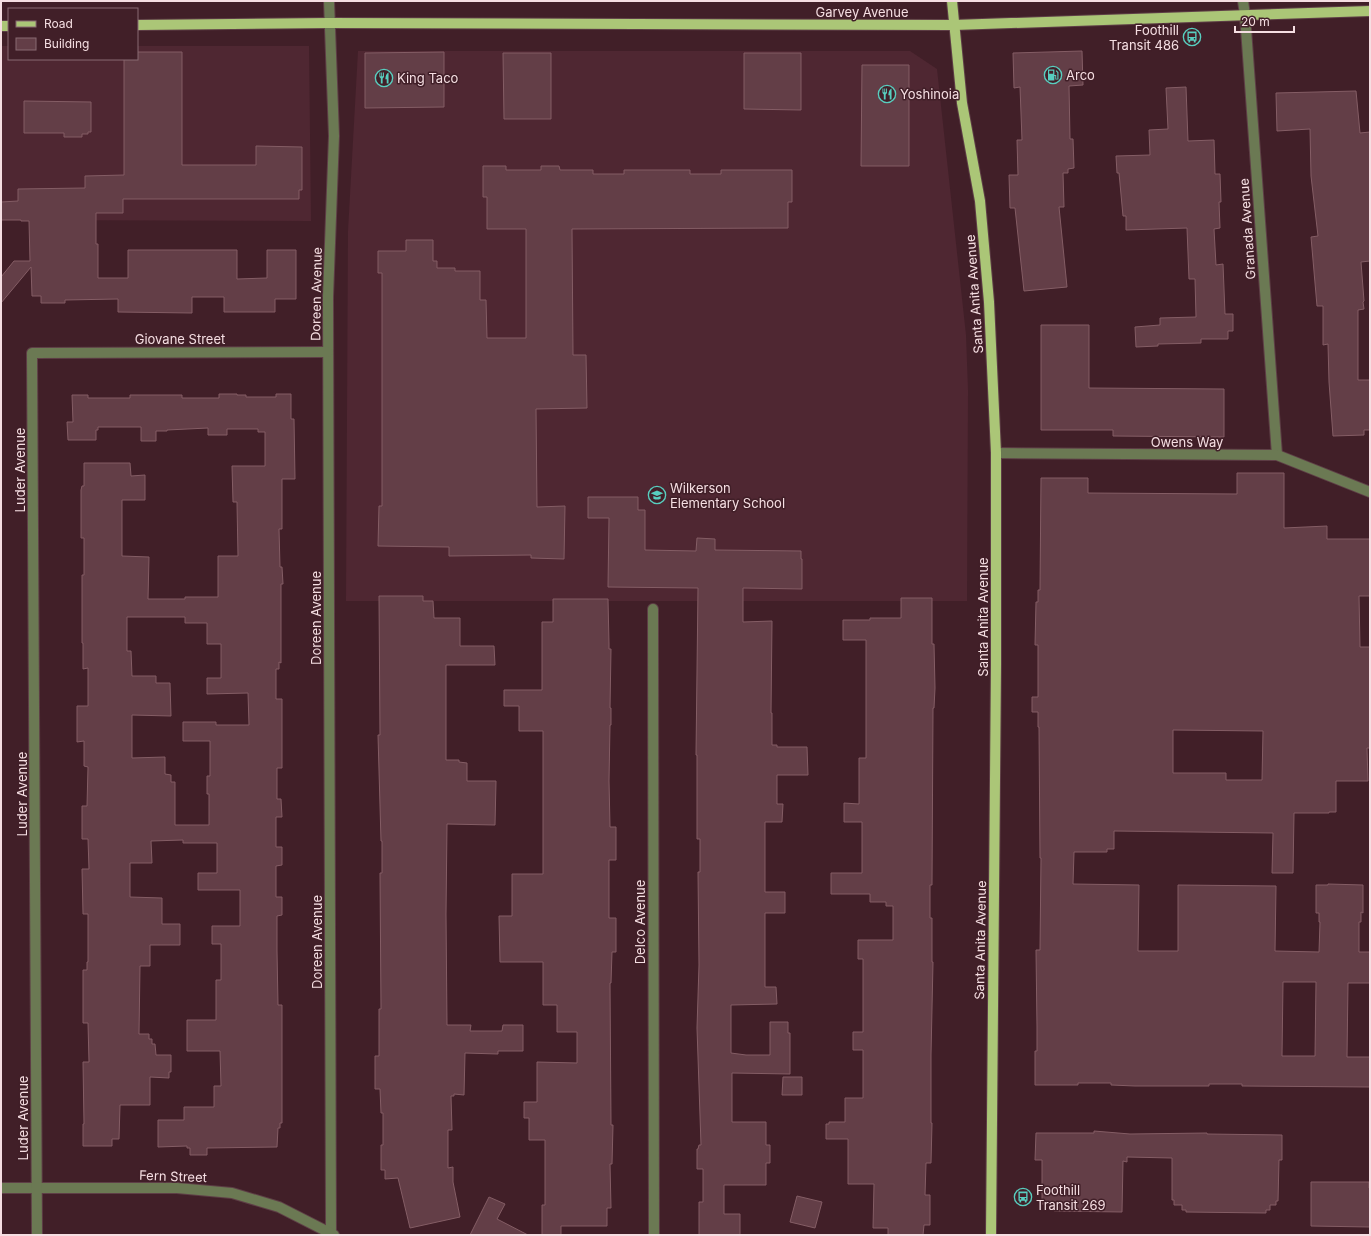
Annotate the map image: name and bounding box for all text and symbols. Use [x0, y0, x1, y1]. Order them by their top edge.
street label: Garvey Avenue [815, 4, 909, 20]
legend [8, 8, 138, 60]
scale bar [1235, 8, 1294, 34]
text: 20 m [1241, 14, 1270, 29]
text: Road [44, 16, 73, 31]
place label: Foothill Transit 486 [1109, 22, 1179, 53]
bus stop icon: Foothill Transit 486 [1182, 27, 1202, 47]
text: Building [44, 36, 89, 51]
fuel station icon: Arco [1043, 65, 1063, 85]
place label: Arco [1066, 67, 1095, 83]
restaurant icon: King Taco [374, 68, 394, 88]
place label: King Taco [397, 70, 459, 86]
restaurant icon: Yoshinoia [877, 84, 897, 104]
place label: Yoshinoia [900, 86, 959, 102]
street label: Granada Avenue [1235, 178, 1259, 280]
street label: Santa Anita Avenue [962, 234, 986, 354]
street label: Doreen Avenue [307, 247, 325, 341]
street label: Giovane Street [135, 331, 225, 347]
street label: Luder Avenue [12, 428, 28, 512]
street label: Owens Way [1151, 434, 1223, 450]
place label: Wilkerson Elementary School [670, 480, 785, 511]
school or university icon: Wilkerson Elementary School [647, 485, 667, 505]
street label: Santa Anita Avenue [975, 557, 991, 677]
street label: Doreen Avenue [308, 571, 324, 665]
street label: Luder Avenue [14, 752, 30, 836]
street label: Delco Avenue [632, 880, 648, 964]
street label: Santa Anita Avenue [971, 880, 989, 1000]
street label: Doreen Avenue [309, 895, 325, 989]
street label: Luder Avenue [15, 1076, 31, 1160]
street label: Fern Street [139, 1167, 207, 1185]
place label: Foothill Transit 269 [1036, 1182, 1106, 1213]
bus stop icon: Foothill Transit 269 [1013, 1187, 1033, 1207]

